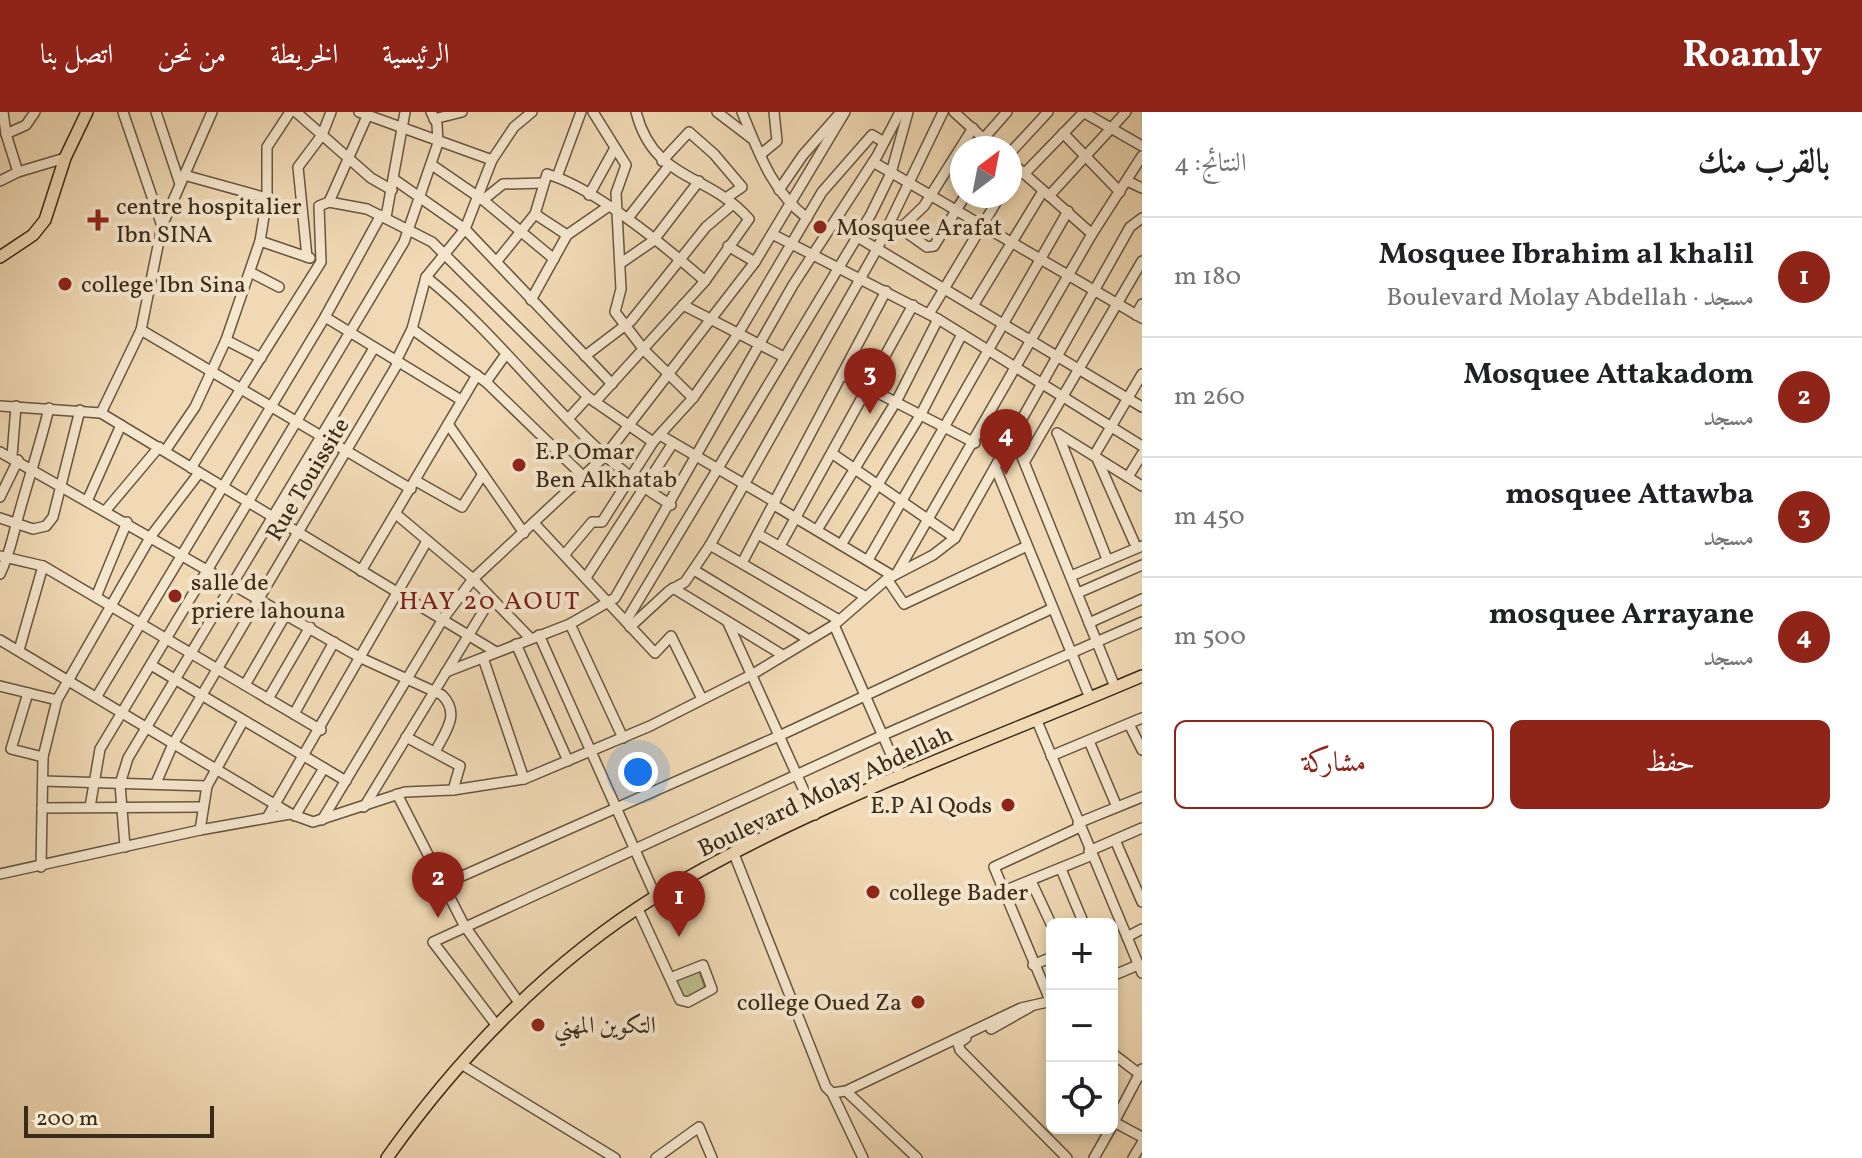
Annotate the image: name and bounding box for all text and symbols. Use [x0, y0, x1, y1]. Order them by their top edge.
text: Roamly [1683, 30, 1822, 83]
text: اتصل بنا [40, 36, 113, 75]
text: من نحن [157, 36, 226, 75]
text: الخريطة [270, 36, 338, 75]
text: الرئيسية [382, 36, 450, 75]
north arrow [950, 136, 1022, 208]
text: بالقرب منك [1698, 140, 1830, 187]
text: النتائج: 4 [1174, 146, 1247, 182]
place label: centre hospitalier Ibn SINA [116, 191, 302, 253]
marker: centre hospitalier Ibn SINA [87, 209, 109, 231]
place label: Mosquee Arafat [836, 212, 1002, 246]
marker: Mosquee Arafat [811, 218, 829, 236]
text: Mosquee Ibrahim al khalil [1379, 234, 1754, 276]
text: 180 m [1174, 259, 1241, 295]
text: 1 [1799, 259, 1809, 295]
place label: college Ibn Sina [81, 269, 246, 303]
marker: college Ibn Sina [56, 275, 74, 293]
text: مسجد · Boulevard Molay Abdellah [1386, 280, 1754, 316]
pin: 3 [844, 348, 896, 414]
text: Mosquee Attakadom [1463, 354, 1754, 396]
text: 260 m [1174, 379, 1245, 415]
text: 2 [1797, 379, 1811, 415]
text: مسجد [1703, 400, 1754, 436]
pin: 4 [980, 409, 1032, 475]
street label: Rue Touissite [258, 412, 359, 548]
place label: E.P Omar Ben Alkhatab [535, 436, 677, 498]
marker: E.P Omar Ben Alkhatab [510, 456, 528, 474]
text: mosquee Attawba [1505, 474, 1754, 516]
text: 450 m [1174, 499, 1245, 535]
text: 3 [1797, 499, 1811, 535]
text: مسجد [1703, 520, 1754, 556]
place label: salle de priere lahouna [191, 567, 346, 629]
district label: HAY 20 AOUT [399, 584, 581, 620]
marker: salle de priere lahouna [166, 587, 184, 605]
text: mosquee Arrayane [1489, 594, 1754, 636]
text: 500 m [1174, 619, 1246, 655]
text: 4 [1796, 619, 1812, 655]
text: مسجد [1703, 640, 1754, 676]
street label: Boulevard Molay Abdellah [693, 719, 959, 867]
button: مشاركة [1174, 720, 1494, 809]
button: حفظ [1510, 720, 1830, 809]
your location [618, 752, 658, 792]
place label: E.P Al Qods [870, 790, 992, 824]
marker: E.P Al Qods [999, 796, 1017, 814]
pin: 2 [412, 852, 464, 918]
pin: 1 [653, 871, 705, 937]
place label: college Bader [889, 877, 1028, 911]
marker: college Bader [864, 883, 882, 901]
map controls [1046, 918, 1118, 1134]
button: + [1046, 918, 1118, 990]
place label: college Oued Za [737, 987, 902, 1021]
button: − [1046, 990, 1118, 1062]
marker: college Oued Za [909, 993, 927, 1011]
place label: التكوين المهني [554, 1010, 656, 1047]
marker: التكوين المهني [529, 1016, 547, 1034]
button: locate [1046, 1062, 1118, 1134]
scale bar [24, 1102, 214, 1138]
text: 200 m [36, 1104, 98, 1135]

